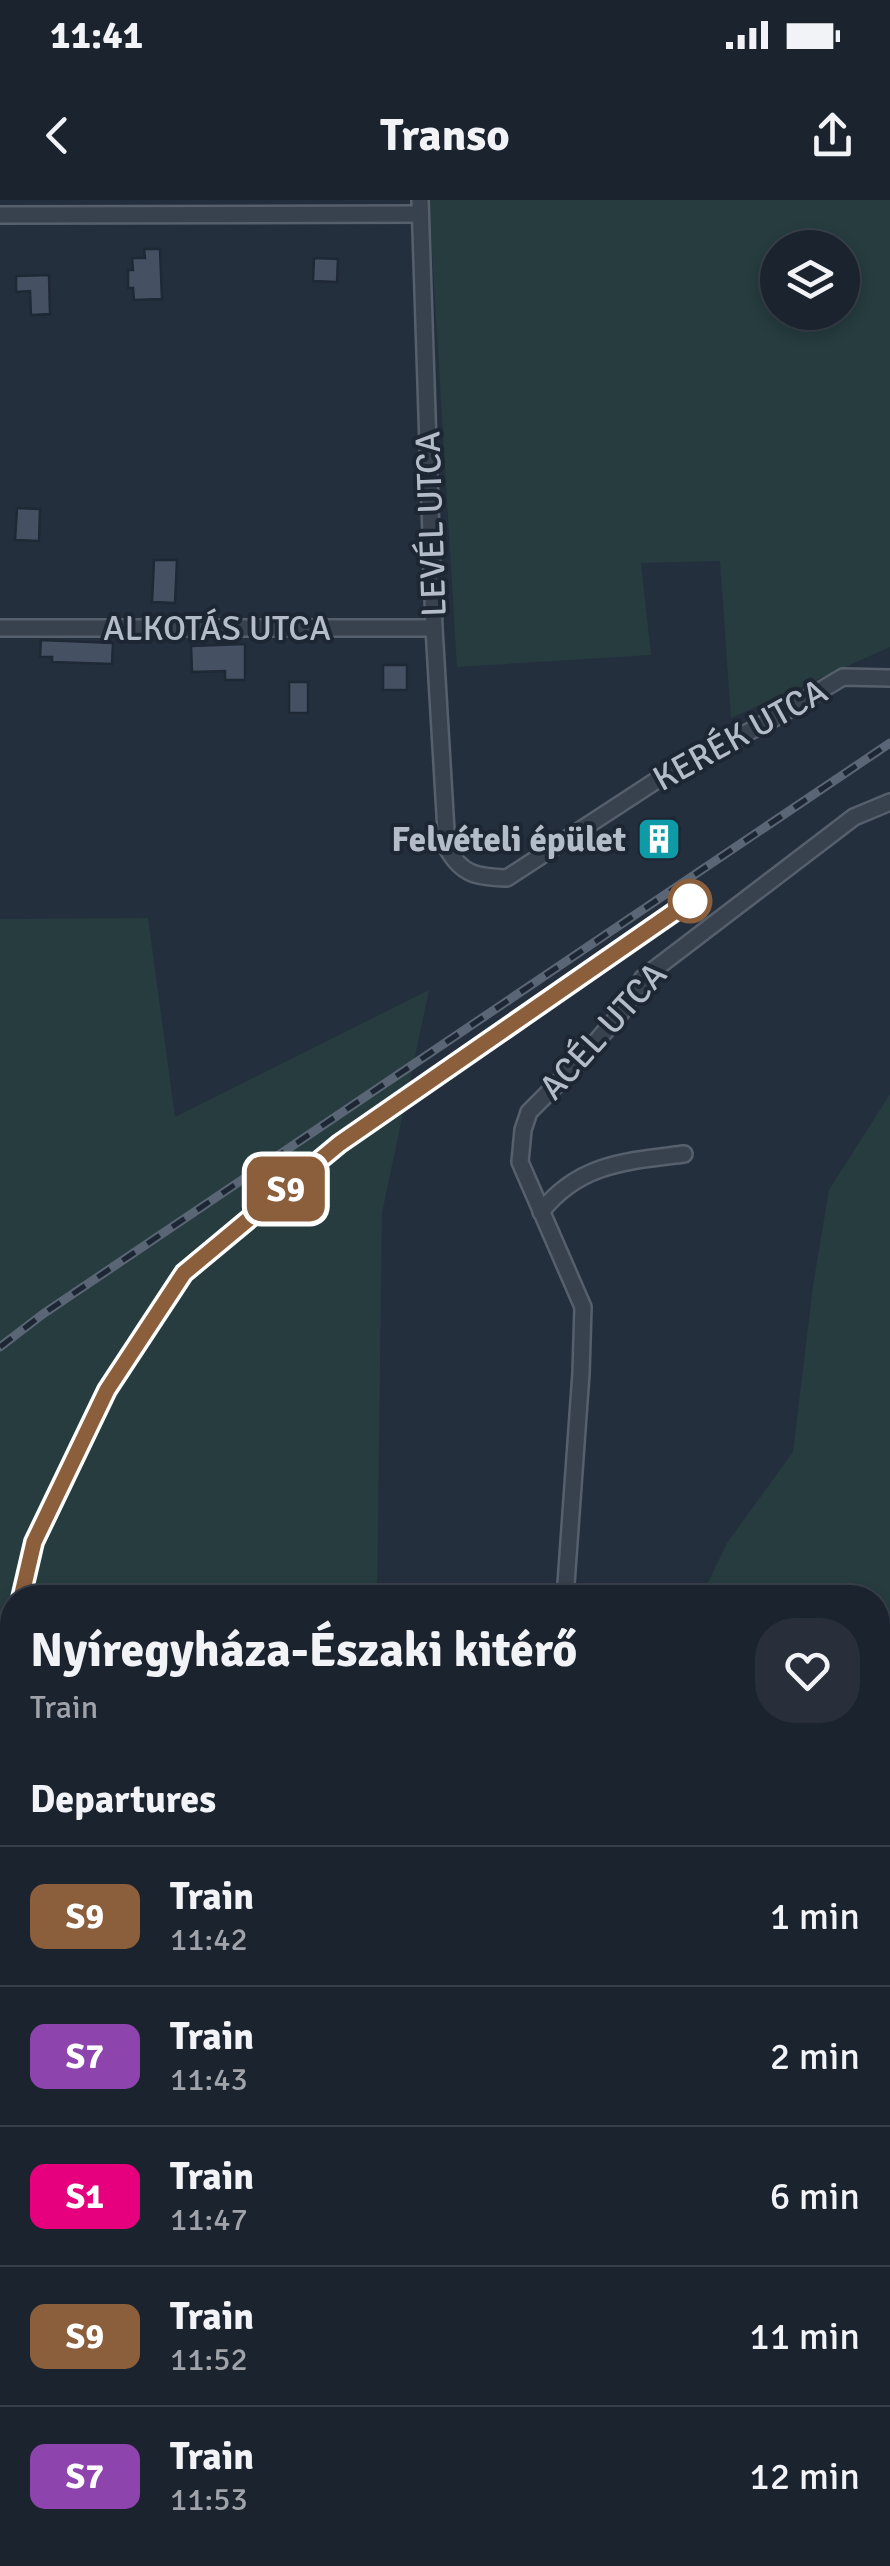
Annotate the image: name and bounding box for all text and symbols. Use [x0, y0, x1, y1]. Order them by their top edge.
text: 11:41 [50, 12, 143, 59]
icon: back [30, 108, 85, 163]
text: Transo [380, 108, 510, 163]
icon: share [805, 108, 860, 163]
map controls [760, 230, 860, 330]
button: layers [760, 230, 860, 330]
street label: LEVÉL UTCA [406, 431, 456, 617]
street label: ALKOTÁS UTCA [103, 607, 331, 650]
street label: KERÉK UTCA [646, 670, 834, 800]
building icon: Felvételi épület [636, 816, 682, 862]
place label: Felvételi épület [391, 818, 626, 861]
unlabelled marker [669, 880, 711, 922]
street label: ACÉL UTCA [530, 954, 676, 1108]
line badge: S9 [241, 1156, 331, 1222]
text: S9 [267, 1168, 305, 1211]
button: heart [755, 1618, 860, 1723]
text: Nyíregyháza-Északi kitérő [30, 1621, 577, 1680]
text: Train [30, 1688, 98, 1727]
text: Departures [30, 1776, 216, 1823]
text: Train [170, 1873, 254, 1920]
text: 1 min [770, 1893, 860, 1940]
text: S9 [66, 1895, 104, 1938]
text: 11:42 [170, 1920, 248, 1959]
text: Train [170, 2013, 254, 2060]
text: 2 min [770, 2033, 860, 2080]
text: S7 [66, 2035, 104, 2078]
text: 11:43 [170, 2060, 248, 2099]
text: Train [170, 2153, 254, 2200]
text: 6 min [770, 2173, 860, 2220]
text: S1 [66, 2175, 104, 2218]
text: 11:47 [170, 2200, 248, 2239]
text: Train [170, 2293, 254, 2340]
text: 11 min [749, 2313, 860, 2360]
text: S9 [66, 2315, 104, 2358]
text: 11:52 [170, 2340, 248, 2379]
text: Train [170, 2433, 254, 2480]
text: 12 min [749, 2453, 860, 2500]
text: S7 [66, 2455, 104, 2498]
text: 11:53 [170, 2480, 248, 2519]

